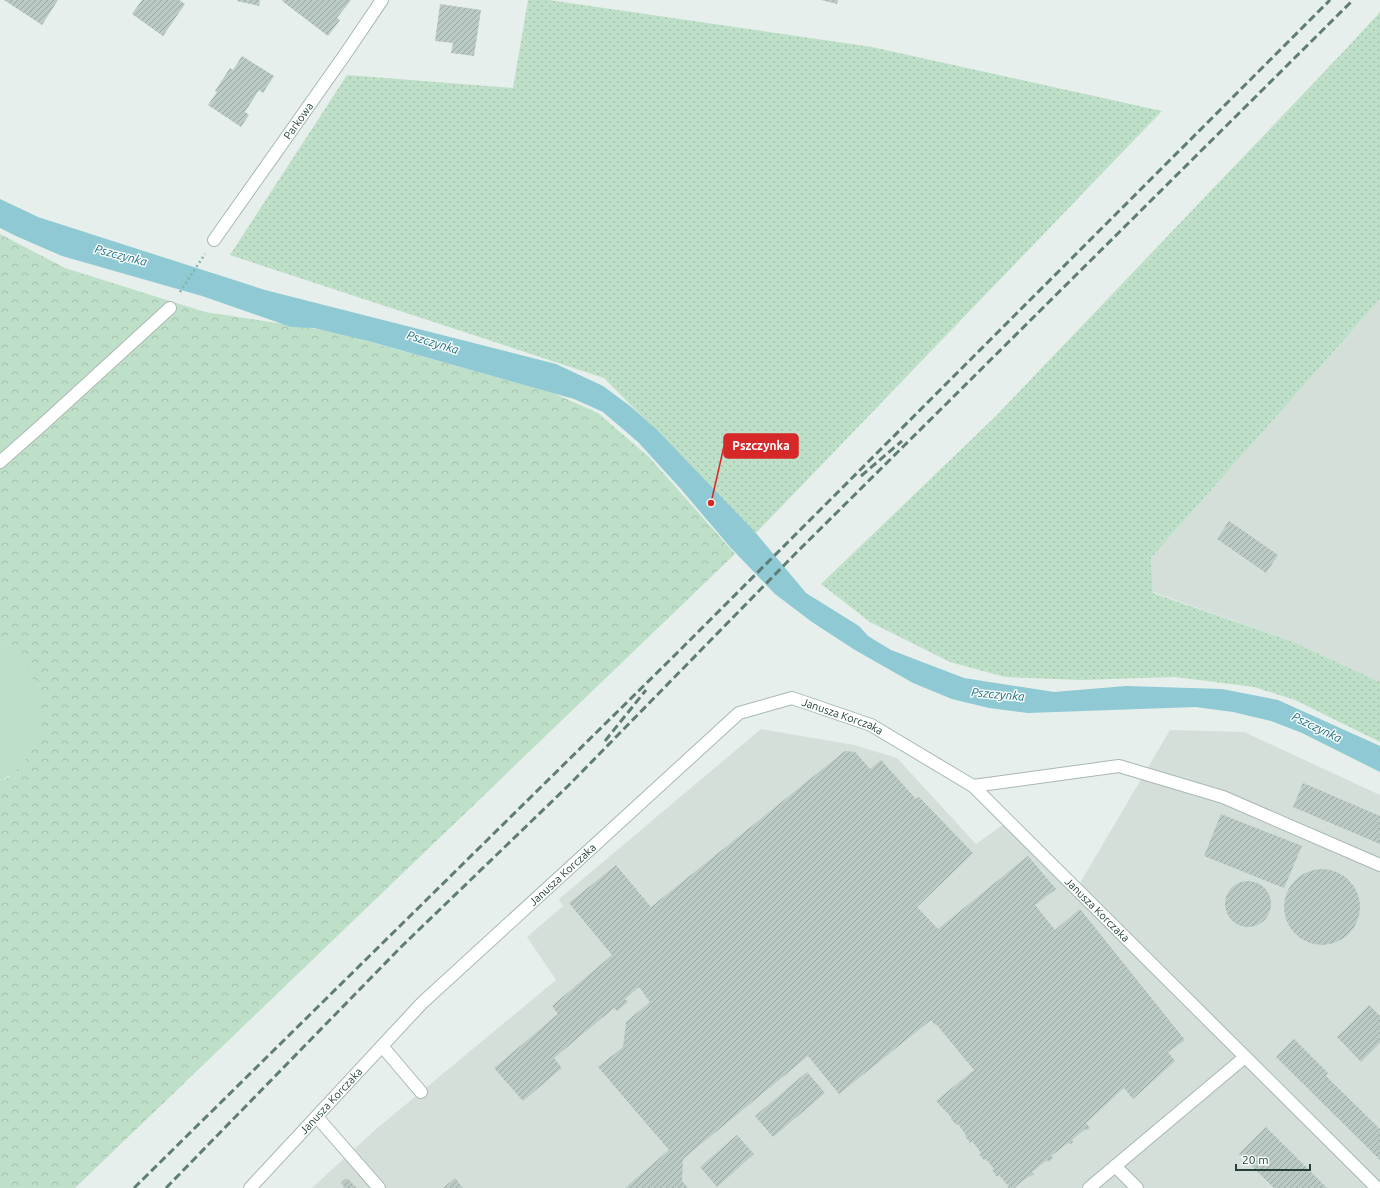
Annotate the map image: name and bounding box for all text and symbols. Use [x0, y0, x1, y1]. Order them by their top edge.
street label: Parkowa [281, 100, 315, 141]
water label: Pszczynka [93, 242, 149, 268]
water label: Pszczynka [406, 328, 461, 356]
callout: Pszczynka [724, 434, 798, 458]
text: Pszczynka [732, 439, 790, 452]
water label: Pszczynka [971, 685, 1026, 703]
street label: Janusza Korczaka [800, 696, 885, 737]
water label: Pszczynka [1290, 709, 1344, 745]
street label: Janusza Korczaka [527, 841, 598, 908]
street label: Janusza Korczaka [1063, 875, 1132, 944]
street label: Janusza Korczaka [297, 1065, 365, 1136]
scale bar [1236, 1146, 1310, 1172]
text: 20 m [1242, 1153, 1269, 1166]

